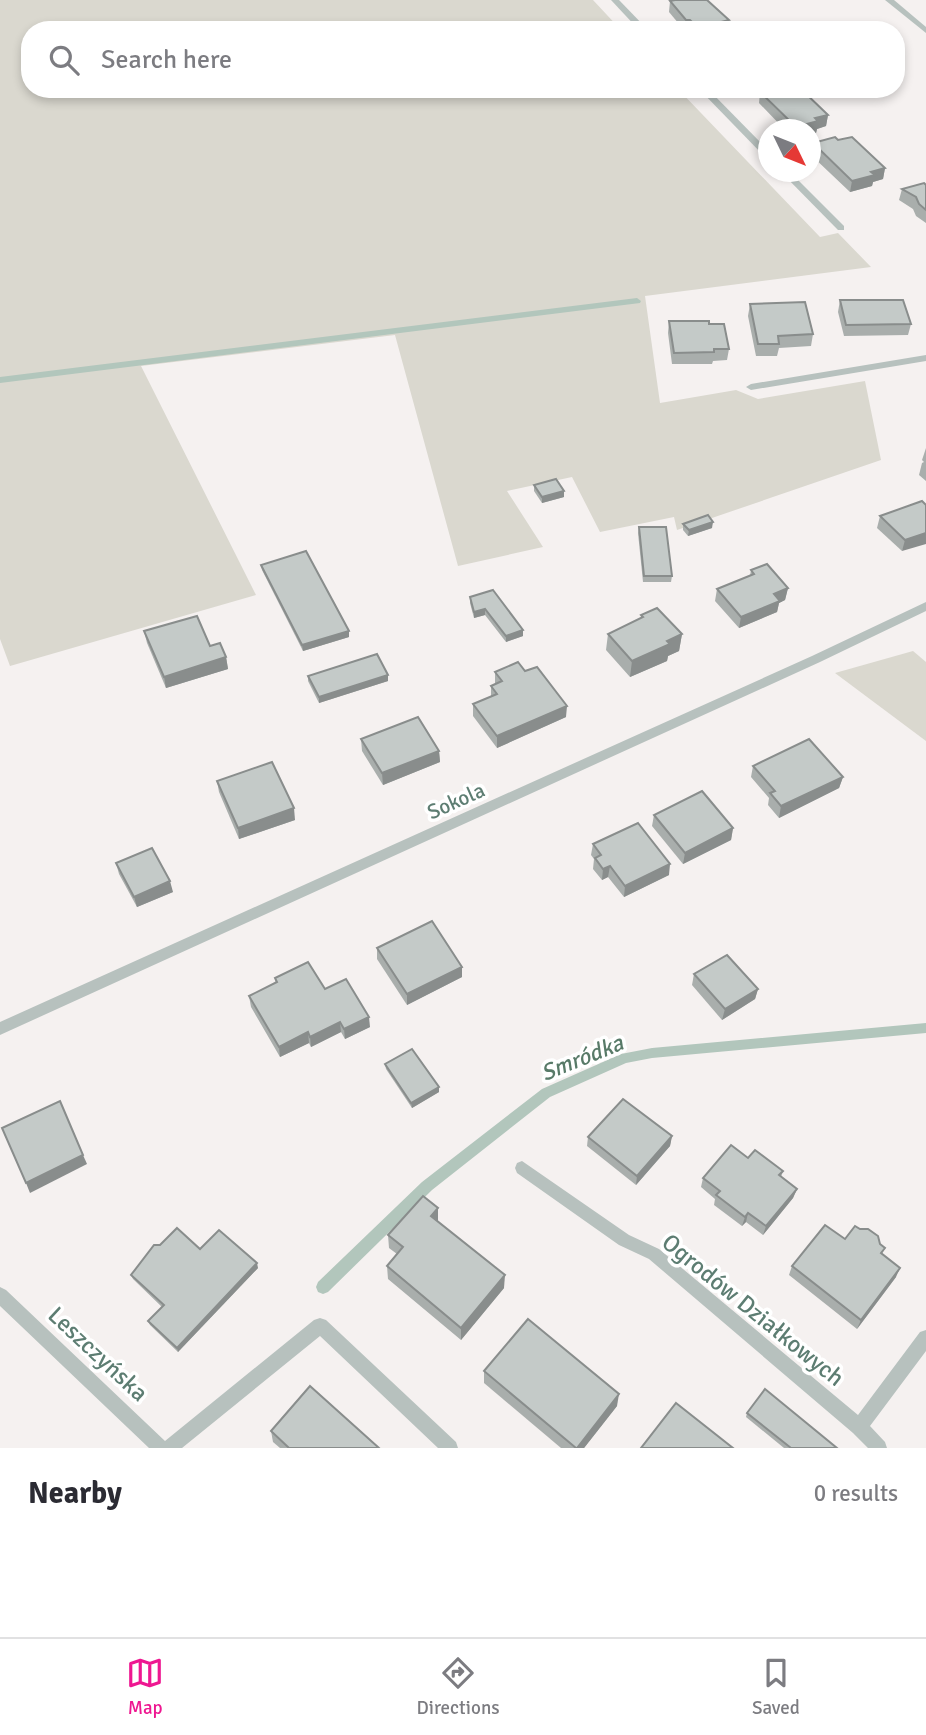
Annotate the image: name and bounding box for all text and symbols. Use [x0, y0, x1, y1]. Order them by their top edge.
search box [21, 21, 905, 98]
icon: search [45, 41, 83, 79]
text: Search here [101, 44, 232, 76]
north arrow [758, 119, 821, 182]
street label: Sokola [423, 777, 489, 825]
water label: Smródka [536, 1028, 629, 1088]
street label: Ogrodów Działkowych [656, 1227, 850, 1393]
street label: Leszczyńska [42, 1300, 154, 1408]
text: Nearby [28, 1475, 122, 1512]
text: 0 results [814, 1479, 898, 1508]
tab: Map [126, 1654, 164, 1720]
tab: Directions [417, 1654, 500, 1720]
tab: Saved [752, 1654, 800, 1720]

